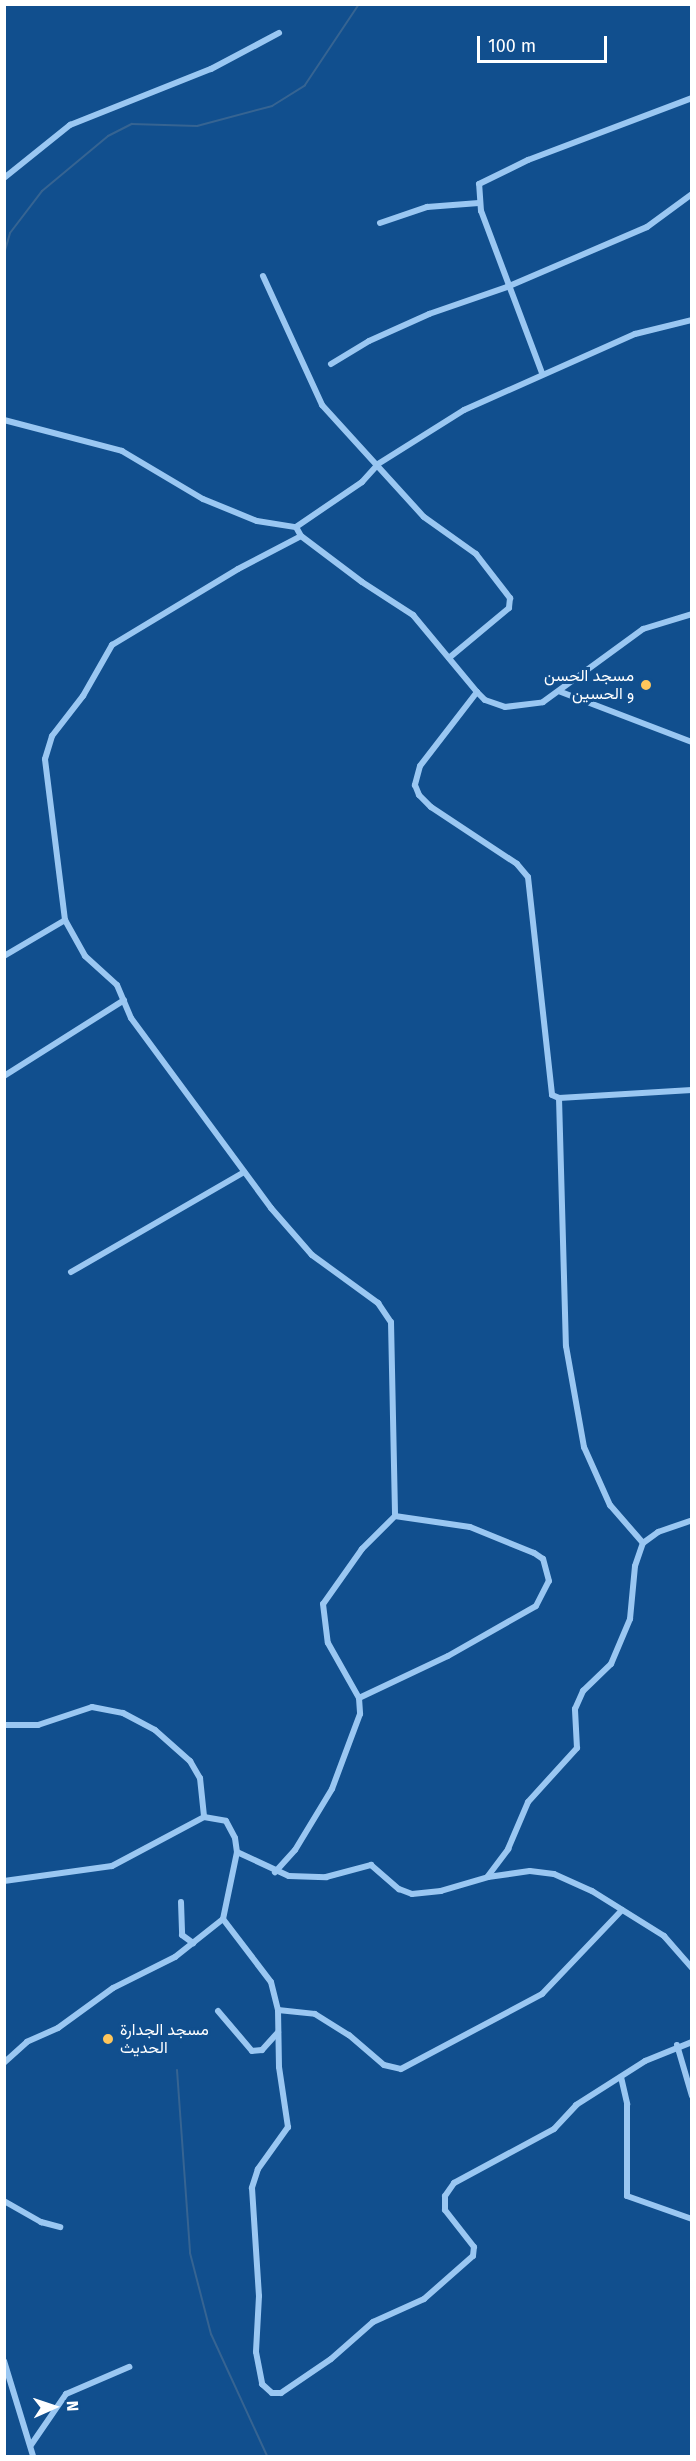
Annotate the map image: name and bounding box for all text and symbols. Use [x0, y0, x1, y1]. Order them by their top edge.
scale bar [480, 24, 610, 62]
text: 100 m [488, 35, 536, 57]
place label: مسجد الحسن و الحسين [544, 666, 634, 704]
marker: مسجد الحسن و الحسين [639, 678, 653, 692]
place label: مسجد الجدارة الحديث [120, 2020, 209, 2058]
marker: مسجد الجدارة الحديث [101, 2032, 115, 2046]
north arrow [24, 2377, 84, 2437]
text: N [63, 2400, 82, 2412]

